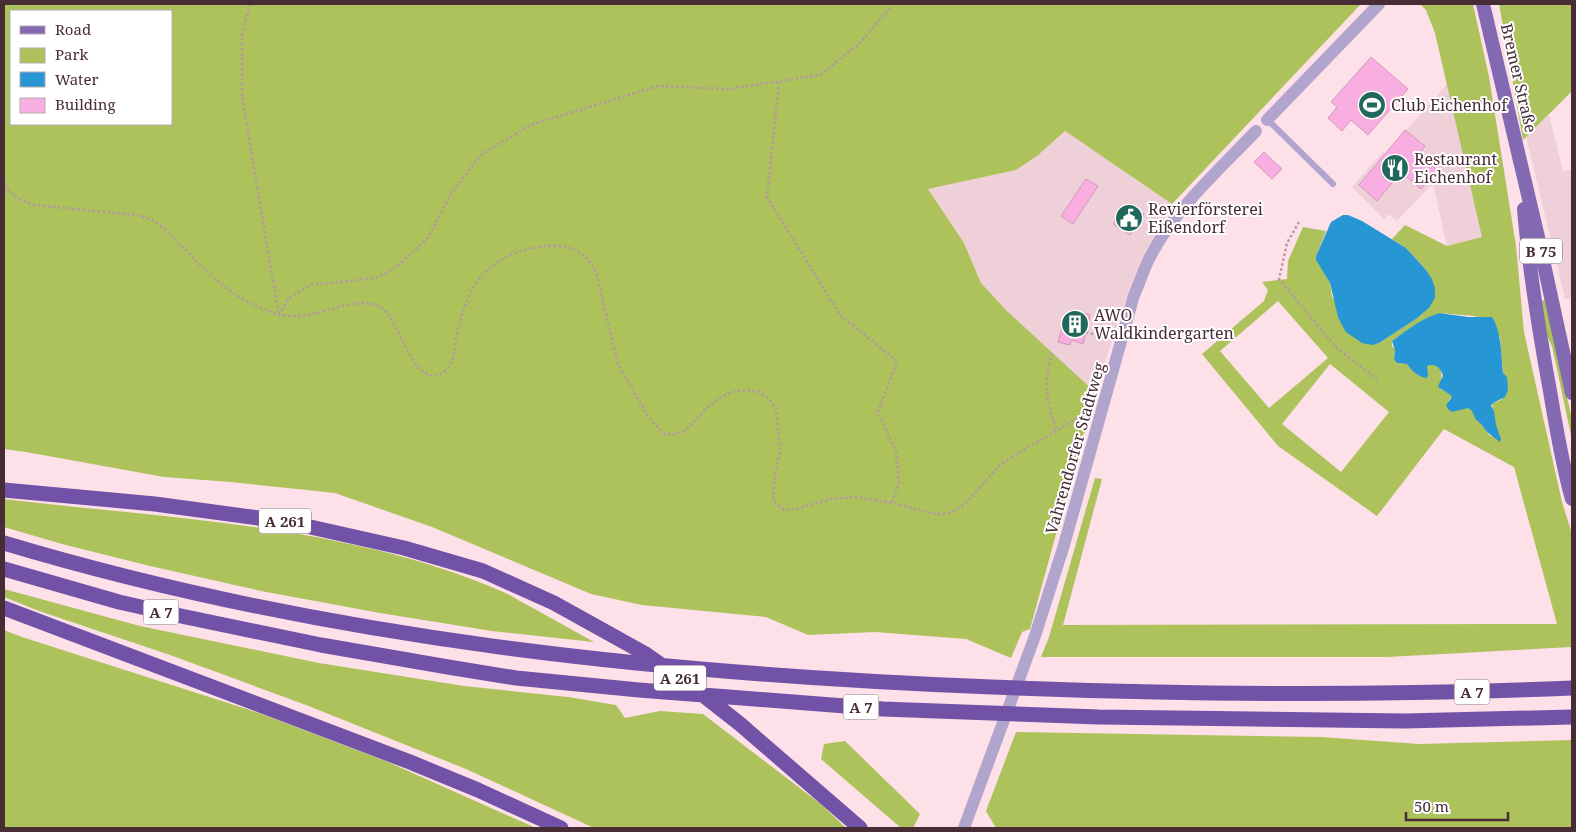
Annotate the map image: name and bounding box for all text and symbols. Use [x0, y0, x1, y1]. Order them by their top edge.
legend [10, 10, 172, 125]
text: Road [55, 19, 91, 39]
street label: Bremer Straße [1496, 21, 1542, 135]
text: Park [55, 44, 89, 64]
text: Water [55, 69, 98, 89]
sports icon: Club Eichenhof [1357, 90, 1387, 120]
text: Building [55, 94, 116, 114]
place label: Club Eichenhof [1391, 94, 1509, 116]
place label: Restaurant Eichenhof [1414, 148, 1498, 188]
restaurant icon: Restaurant Eichenhof [1380, 153, 1410, 183]
place label: Revierförsterei Eißendorf [1148, 198, 1263, 238]
public building icon: Revierförsterei Eißendorf [1114, 203, 1144, 233]
road number: B 75 [1520, 238, 1562, 264]
place label: AWO Waldkindergarten [1094, 304, 1234, 344]
building icon: AWO Waldkindergarten [1060, 309, 1090, 339]
street label: Vahrendorfer Stadtweg [1040, 359, 1110, 537]
road number: A 261 [259, 508, 311, 534]
road number: A 7 [144, 600, 178, 624]
road number: A 261 [654, 666, 706, 690]
road number: A 7 [1454, 680, 1490, 704]
road number: A 7 [844, 694, 878, 720]
scale bar [1406, 790, 1508, 822]
text: 50 m [1414, 796, 1449, 816]

